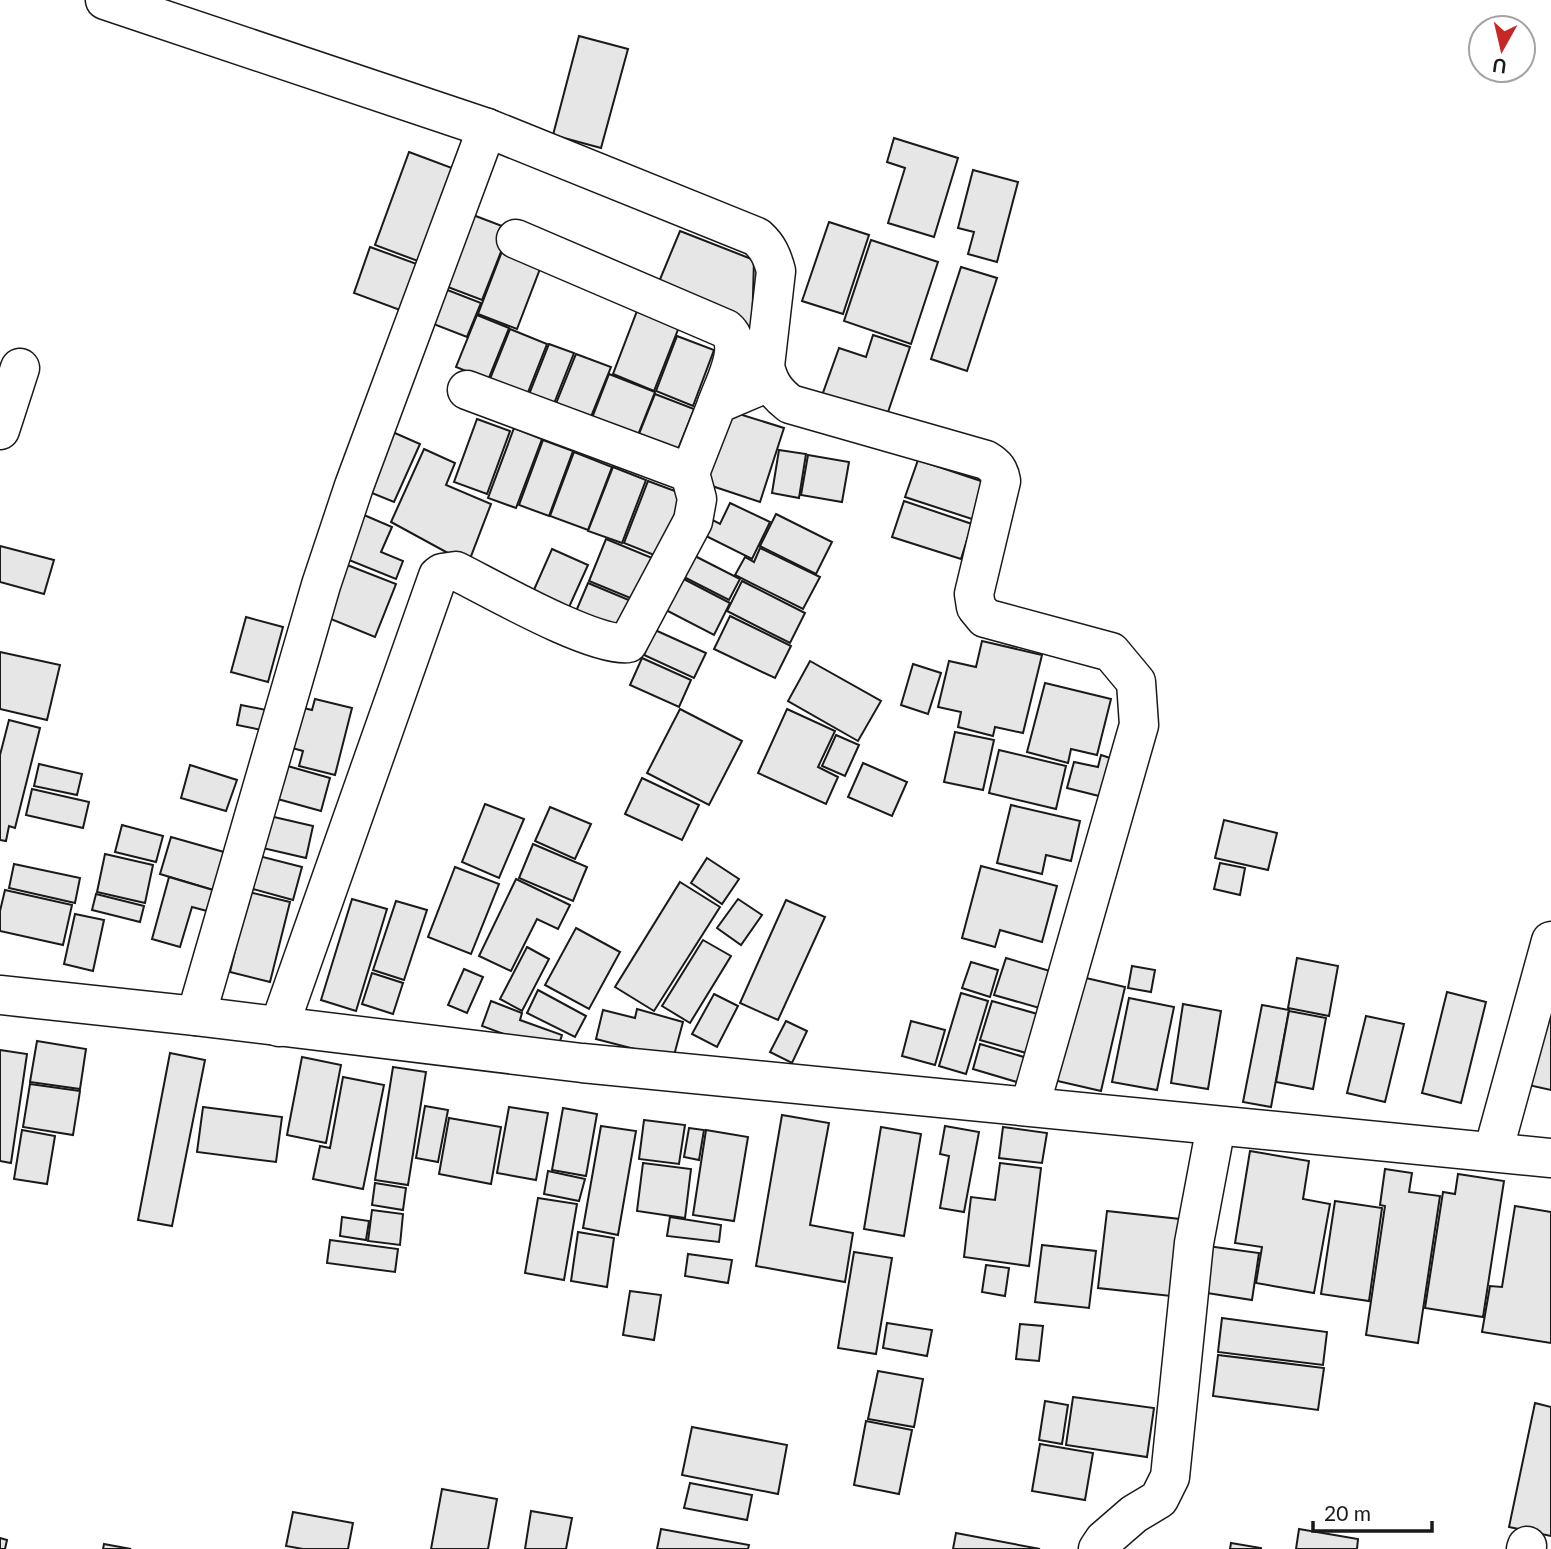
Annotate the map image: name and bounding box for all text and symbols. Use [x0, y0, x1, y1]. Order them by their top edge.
north arrow [1467, 14, 1537, 84]
text: U [1491, 54, 1508, 79]
scale bar [1313, 1490, 1432, 1534]
text: 20 m [1324, 1500, 1371, 1525]

